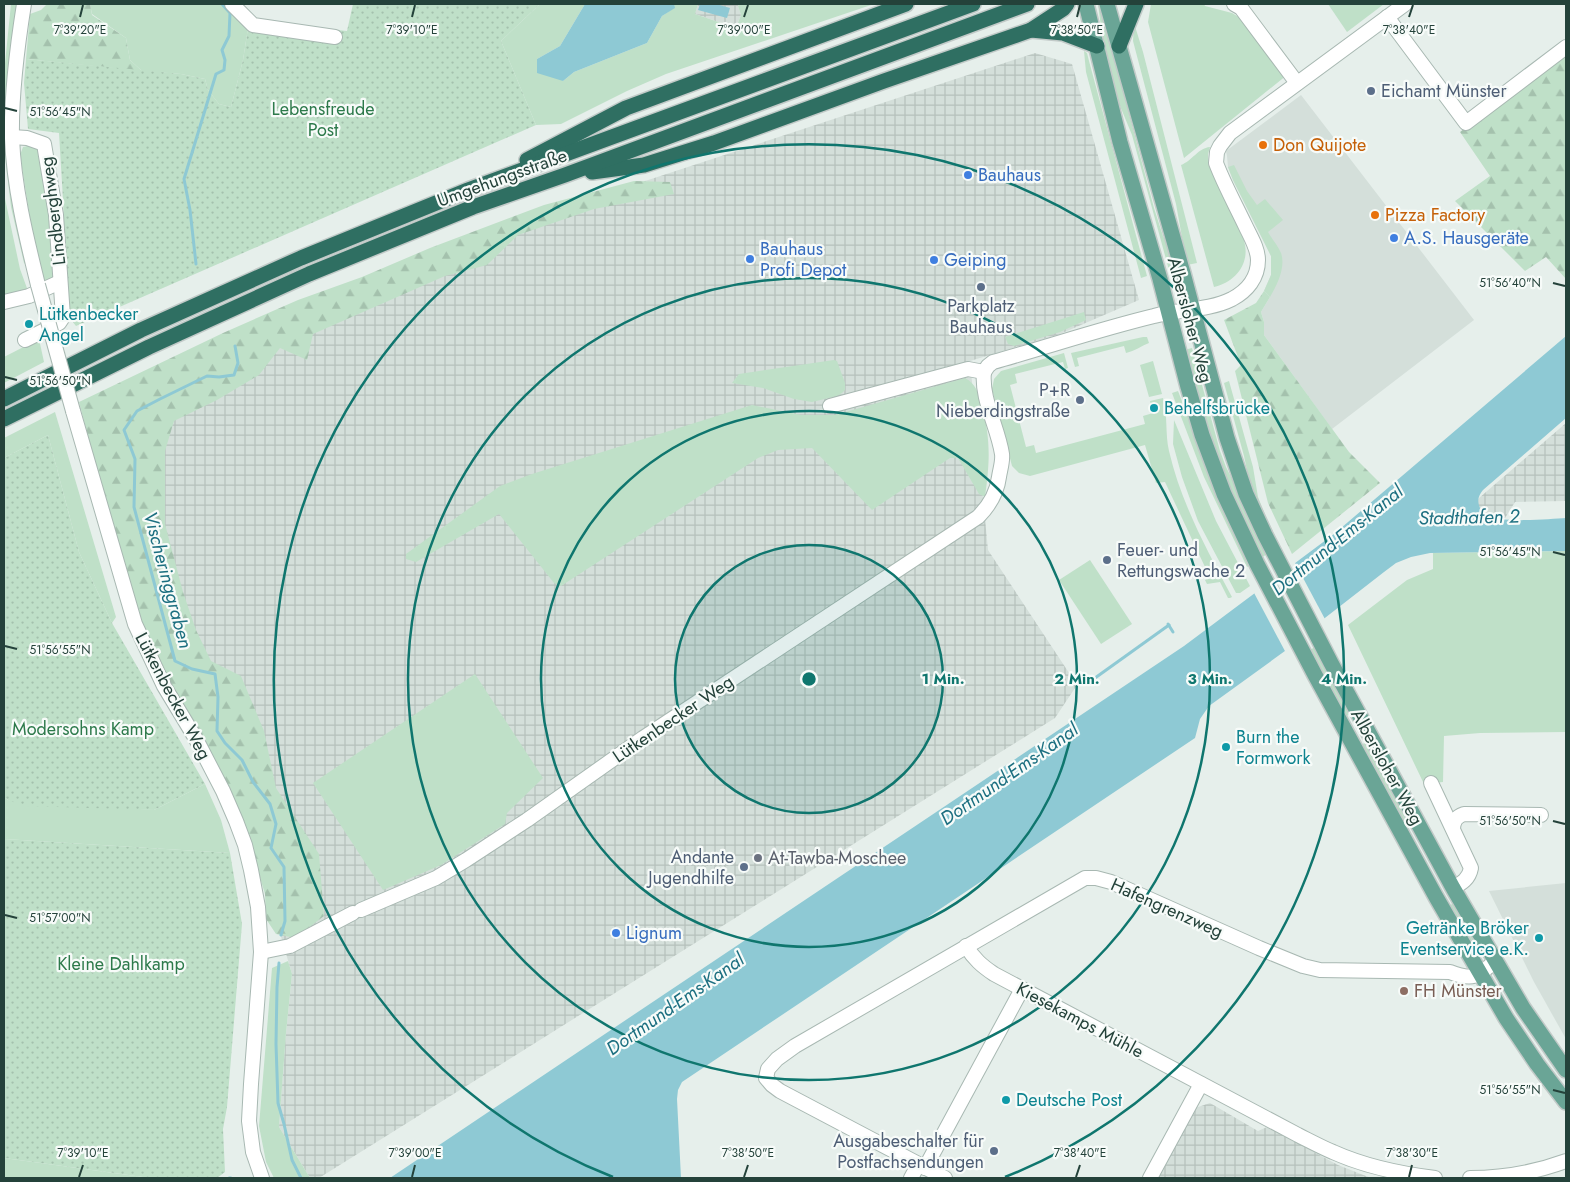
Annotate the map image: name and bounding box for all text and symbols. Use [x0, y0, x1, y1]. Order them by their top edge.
text: 7°39'20"E [54, 21, 106, 39]
text: 7°39'10"E [386, 21, 438, 39]
text: 7°39'00"E [717, 21, 771, 39]
text: 7°38'50"E [1051, 21, 1103, 39]
text: 7°38'40"E [1383, 21, 1435, 39]
place label: Eichamt Münster [1381, 78, 1507, 104]
marker: Eichamt Münster [1365, 85, 1377, 97]
park label: Lebensfreude Post [272, 96, 374, 143]
text: 51°56'45"N [29, 103, 91, 121]
place label: Don Quijote [1273, 132, 1366, 158]
marker: Don Quijote [1257, 139, 1269, 151]
street label: Umgehungsstraße [433, 142, 571, 214]
street label: Lindberghweg [33, 155, 73, 267]
place label: Bauhaus [978, 162, 1041, 188]
marker: Bauhaus [962, 169, 974, 181]
place label: Pizza Factory [1385, 202, 1485, 228]
marker: Pizza Factory [1369, 209, 1381, 221]
place label: A.S. Hausgeräte [1404, 225, 1529, 251]
marker: A.S. Hausgeräte [1388, 232, 1400, 244]
place label: Bauhaus Profi Depot [760, 236, 847, 283]
place label: Geiping [944, 247, 1007, 273]
marker: Bauhaus Profi Depot [744, 253, 756, 265]
marker: Geiping [928, 254, 940, 266]
street label: Albersloher Weg [1161, 254, 1219, 386]
text: 51°56'40"N [1479, 274, 1541, 292]
marker: Parkplatz Bauhaus [975, 281, 987, 293]
place label: Parkplatz Bauhaus [947, 293, 1016, 340]
place label: Lütkenbecker Angel [39, 301, 139, 348]
marker: Lütkenbecker Angel [23, 318, 35, 330]
text: 51°56'50"N [29, 372, 91, 390]
place label: P+R Nieberdingstraße [936, 377, 1070, 424]
marker: P+R Nieberdingstraße [1074, 394, 1086, 406]
place label: Behelfsbrücke [1164, 395, 1270, 421]
marker: Behelfsbrücke [1148, 402, 1160, 414]
water label: Dortmund-Ems-Kanal [1265, 478, 1409, 602]
water label: Stadthafen 2 [1418, 503, 1520, 531]
water label: Vischeringgraben [137, 509, 199, 651]
place label: Feuer- und Rettungswache 2 [1117, 537, 1245, 584]
text: 51°56'45"N [1479, 543, 1541, 561]
marker: Feuer- und Rettungswache 2 [1101, 554, 1113, 566]
street label: Lütkenbecker Weg [128, 628, 218, 764]
text: 51°56'55"N [29, 641, 91, 659]
text: 1 Min. [921, 668, 965, 690]
text: 2 Min. [1054, 668, 1100, 690]
text: 3 Min. [1188, 668, 1232, 690]
text: 4 Min. [1321, 668, 1367, 690]
street label: Lütkenbecker Weg [607, 669, 739, 769]
centre of rings [800, 670, 818, 688]
street label: Albersloher Weg [1344, 704, 1430, 830]
park label: Modersohns Kamp [12, 716, 154, 742]
water label: Dortmund-Ems-Kanal [935, 716, 1084, 832]
place label: Burn the Formwork [1236, 724, 1310, 771]
marker: Burn the Formwork [1220, 741, 1232, 753]
text: 51°56'50"N [1479, 812, 1541, 830]
place label: Andante Jugendhilfe [646, 844, 734, 891]
place label: At-Tawba-Moschee [768, 845, 906, 871]
marker: At-Tawba-Moschee [752, 852, 764, 864]
marker: Andante Jugendhilfe [738, 861, 750, 873]
street label: Hafengrenzweg [1107, 872, 1227, 944]
text: 51°57'00"N [29, 909, 91, 927]
place label: Getränke Bröker Eventservice e.K. [1400, 915, 1530, 962]
place label: Lignum [626, 920, 682, 946]
marker: Lignum [610, 927, 622, 939]
marker: Getränke Bröker Eventservice e.K. [1533, 932, 1545, 944]
water label: Dortmund-Ems-Kanal [601, 946, 750, 1062]
park label: Kleine Dahlkamp [57, 951, 185, 977]
street label: Kiesekamps Mühle [1012, 975, 1148, 1065]
place label: FH Münster [1414, 978, 1503, 1004]
marker: FH Münster [1398, 985, 1410, 997]
text: 51°56'55"N [1479, 1081, 1541, 1099]
place label: Deutsche Post [1016, 1087, 1123, 1113]
marker: Deutsche Post [1000, 1094, 1012, 1106]
place label: Ausgabeschalter für Postfachsendungen [833, 1128, 985, 1175]
text: 7°39'10"E [57, 1144, 109, 1162]
text: 7°39'00"E [388, 1144, 442, 1162]
text: 7°38'50"E [722, 1144, 774, 1162]
text: 7°38'40"E [1054, 1144, 1106, 1162]
text: 7°38'30"E [1386, 1144, 1438, 1162]
marker: Ausgabeschalter für Postfachsendungen [988, 1145, 1000, 1157]

